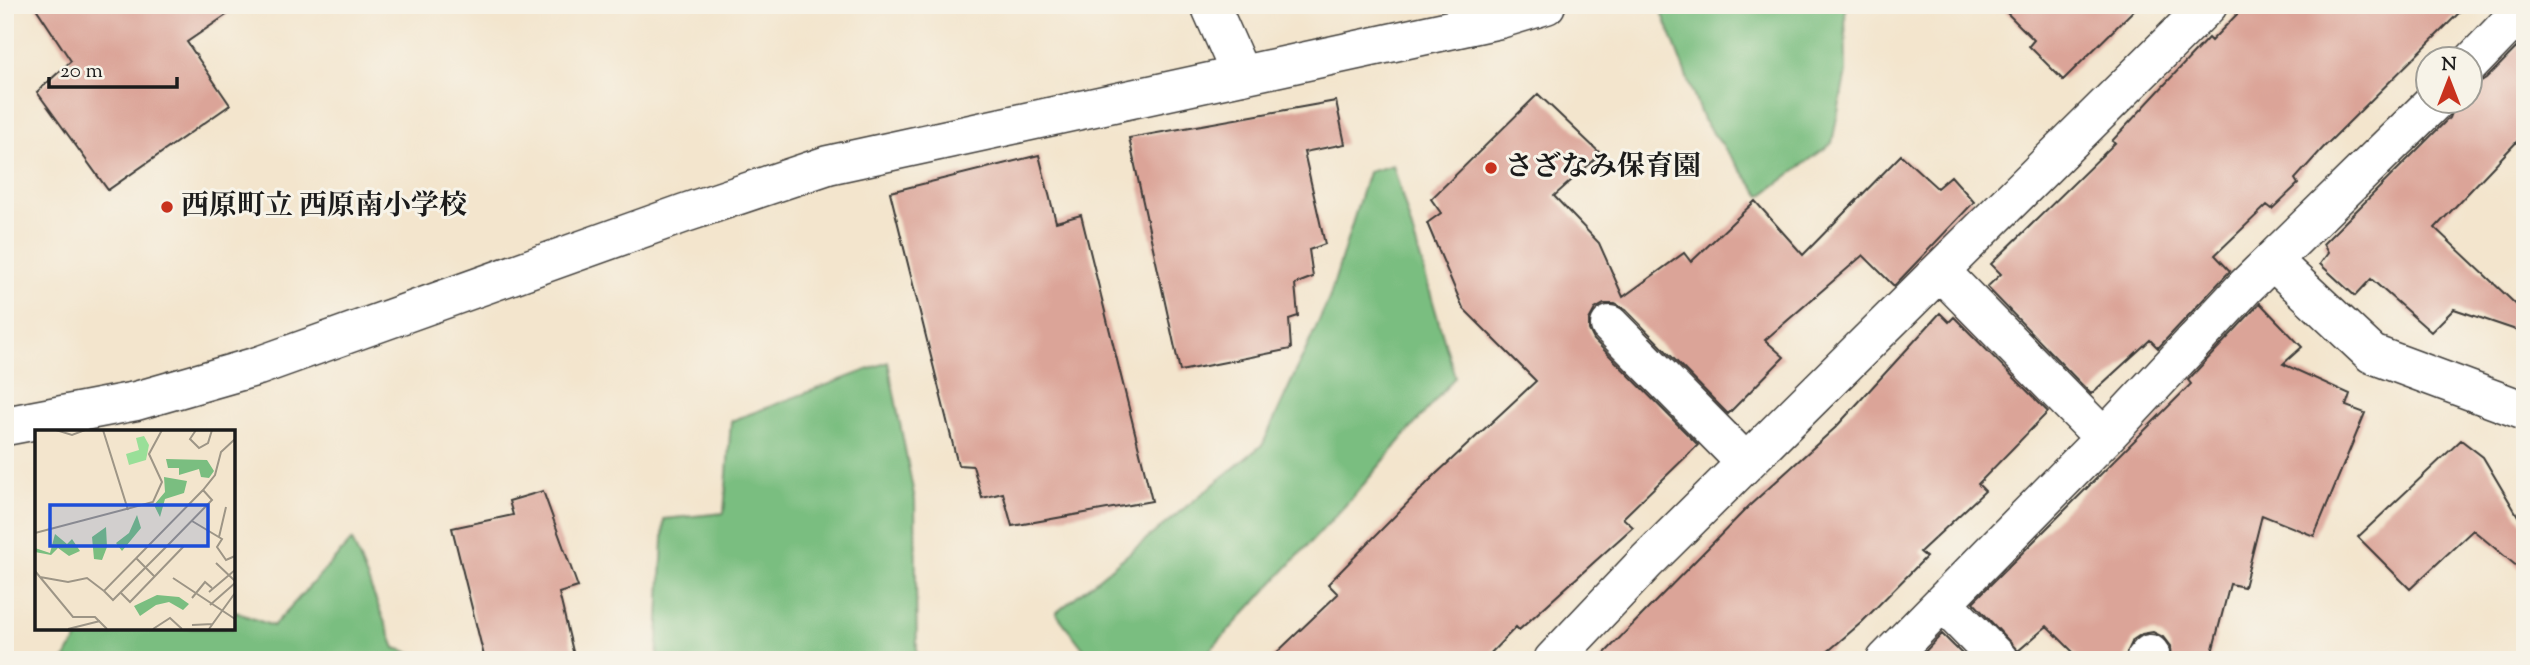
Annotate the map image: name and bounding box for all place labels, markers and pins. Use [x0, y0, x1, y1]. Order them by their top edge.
place label: さざなみ保育園 [1505, 148, 1701, 188]
marker: さざなみ保育園 [1483, 160, 1499, 176]
place label: 西原町立 西原南小学校 [181, 187, 467, 227]
marker: 西原町立 西原南小学校 [159, 199, 175, 215]

